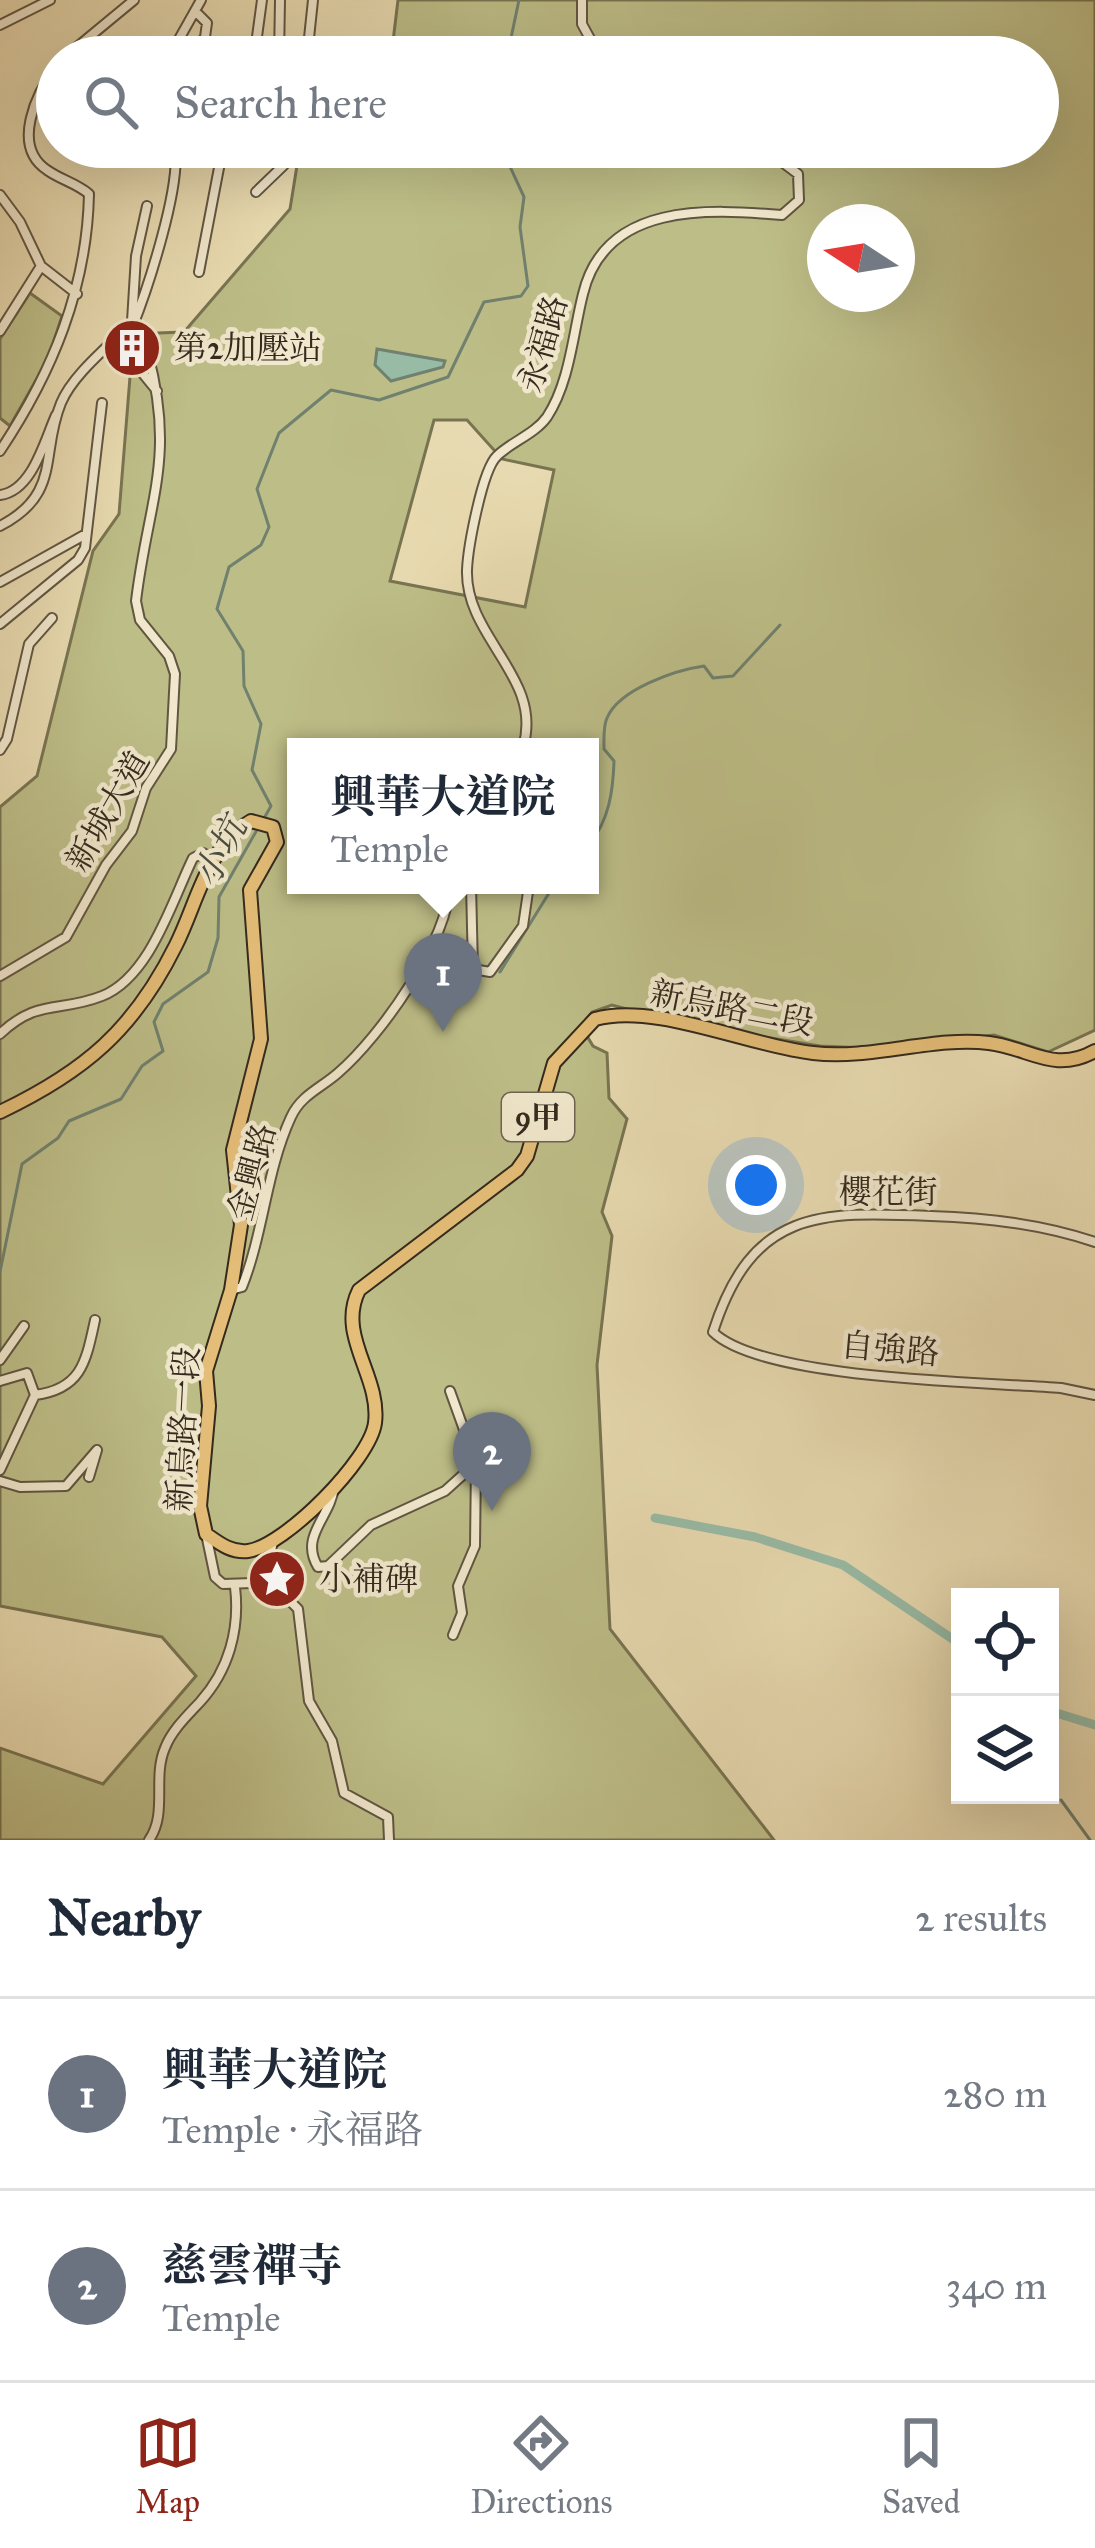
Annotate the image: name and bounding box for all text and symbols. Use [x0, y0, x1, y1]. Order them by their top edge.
search box [36, 36, 1059, 168]
icon: search [78, 69, 144, 135]
text: Search here [174, 75, 387, 130]
north arrow [807, 204, 915, 312]
street label: 永福路 [510, 291, 576, 397]
building icon: 第2加壓站 [101, 317, 163, 379]
place label: 第2加壓站 [174, 328, 322, 368]
popup [287, 738, 599, 894]
street label: 新城大道 [58, 744, 158, 878]
text: 興華大道院 [330, 769, 556, 824]
water label: 小坑 [184, 805, 258, 894]
text: Temple [330, 825, 449, 873]
pin: 1 [404, 933, 482, 1032]
street label: 新烏路二段 [647, 973, 817, 1043]
road number: 9甲 [502, 1093, 574, 1141]
street label: 金興路 [220, 1119, 284, 1225]
your location [726, 1155, 786, 1215]
street label: 櫻花街 [839, 1172, 938, 1212]
street label: 自強路 [839, 1325, 941, 1373]
street label: 新烏路一段 [159, 1346, 207, 1512]
pin: 2 [453, 1412, 531, 1511]
place icon: 小補碑 [246, 1548, 308, 1610]
place label: 小補碑 [319, 1559, 418, 1599]
map controls [951, 1588, 1059, 1804]
button: locate [951, 1588, 1059, 1696]
button: layers [951, 1696, 1059, 1804]
text: Nearby [48, 1887, 200, 1949]
text: 2 results [915, 1894, 1047, 1942]
text: 興華大道院 [162, 2042, 387, 2097]
text: 1 [79, 2070, 95, 2118]
text: 280 m [943, 2070, 1047, 2118]
text: Temple · 永福路 [162, 2106, 423, 2154]
text: 慈雲禪寺 [162, 2238, 342, 2293]
text: 2 [77, 2262, 97, 2310]
text: 340 m [946, 2262, 1047, 2310]
text: Temple [162, 2294, 281, 2342]
tab: Map [135, 2410, 201, 2522]
tab: Directions [470, 2410, 612, 2522]
tab: Saved [882, 2410, 960, 2522]

